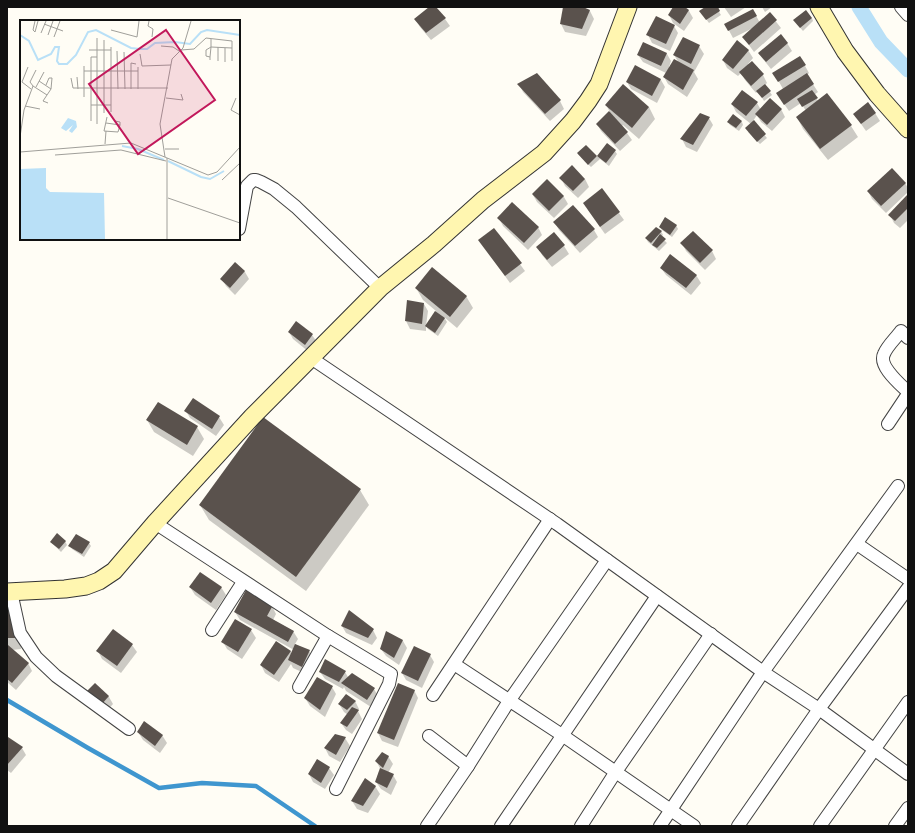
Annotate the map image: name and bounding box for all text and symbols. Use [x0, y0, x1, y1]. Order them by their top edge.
inset map [20, 20, 240, 240]

